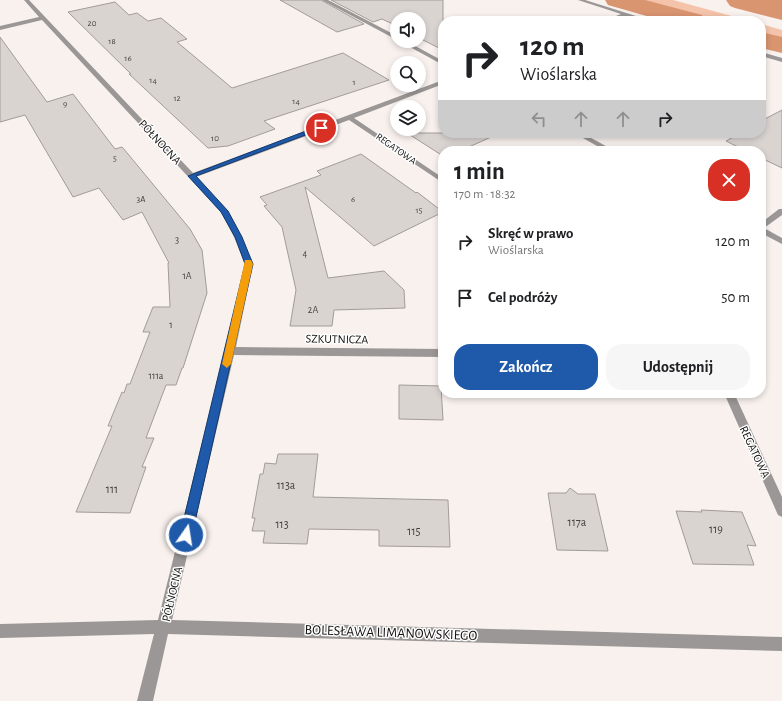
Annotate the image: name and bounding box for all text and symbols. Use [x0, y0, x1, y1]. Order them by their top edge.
map controls [390, 12, 426, 136]
button: sound [390, 12, 426, 48]
house number: 20 [88, 19, 97, 28]
icon: right [454, 32, 506, 84]
text: 120 m [520, 33, 585, 61]
house number: 18 [108, 37, 116, 46]
house number: 16 [124, 54, 132, 63]
button: search [390, 56, 426, 92]
text: Wioślarska [520, 66, 597, 84]
house number: 14 [149, 76, 157, 85]
house number: 1 [352, 78, 356, 87]
house number: 12 [173, 94, 181, 103]
house number: 14 [292, 97, 300, 106]
house number: 9 [63, 100, 67, 109]
button: layers [390, 100, 426, 136]
icon: left [528, 108, 550, 130]
icon: ahead [570, 108, 592, 130]
icon: ahead [612, 108, 634, 130]
icon: right [654, 108, 676, 130]
pin [304, 111, 338, 145]
street label: PÓŁNOCNA [137, 117, 184, 167]
icon: arrive [310, 117, 332, 139]
street label: REGATOWA [374, 132, 418, 167]
house number: 10 [211, 134, 219, 143]
house number: 5 [113, 154, 117, 163]
button: close [708, 159, 750, 201]
text: 1 min [454, 160, 505, 184]
text: 170 m · 18:32 [454, 188, 515, 201]
house number: 3A [137, 195, 145, 204]
house number: 6 [351, 195, 355, 204]
house number: 15 [416, 206, 423, 215]
text: Skręć w prawo [488, 226, 573, 241]
icon: right [454, 231, 476, 253]
text: 120 m [716, 234, 750, 249]
house number: 3 [175, 235, 179, 245]
text: Wioślarska [488, 244, 544, 257]
house number: 4 [303, 249, 308, 259]
house number: 1A [182, 271, 192, 281]
icon: arrive [454, 287, 476, 309]
text: Cel podróży [488, 290, 557, 305]
text: 50 m [721, 290, 750, 305]
house number: 2A [308, 305, 318, 315]
house number: 1 [169, 320, 173, 330]
street label: SZKUTNICZA [306, 332, 368, 346]
button: Zakończ [454, 344, 598, 390]
button: Udostępnij [606, 344, 750, 390]
house number: 111a [149, 371, 164, 381]
street label: REGATOWA [738, 424, 772, 480]
house number: 113a [277, 479, 296, 491]
house number: 111 [106, 483, 118, 495]
position arrow [165, 514, 207, 556]
house number: 117a [568, 516, 587, 528]
house number: 113 [275, 518, 289, 530]
house number: 119 [709, 523, 723, 535]
house number: 115 [407, 525, 421, 537]
street label: PÓŁNOCNA [159, 565, 184, 623]
street label: BOLESŁAWA LIMANOWSKIEGO [304, 623, 478, 643]

